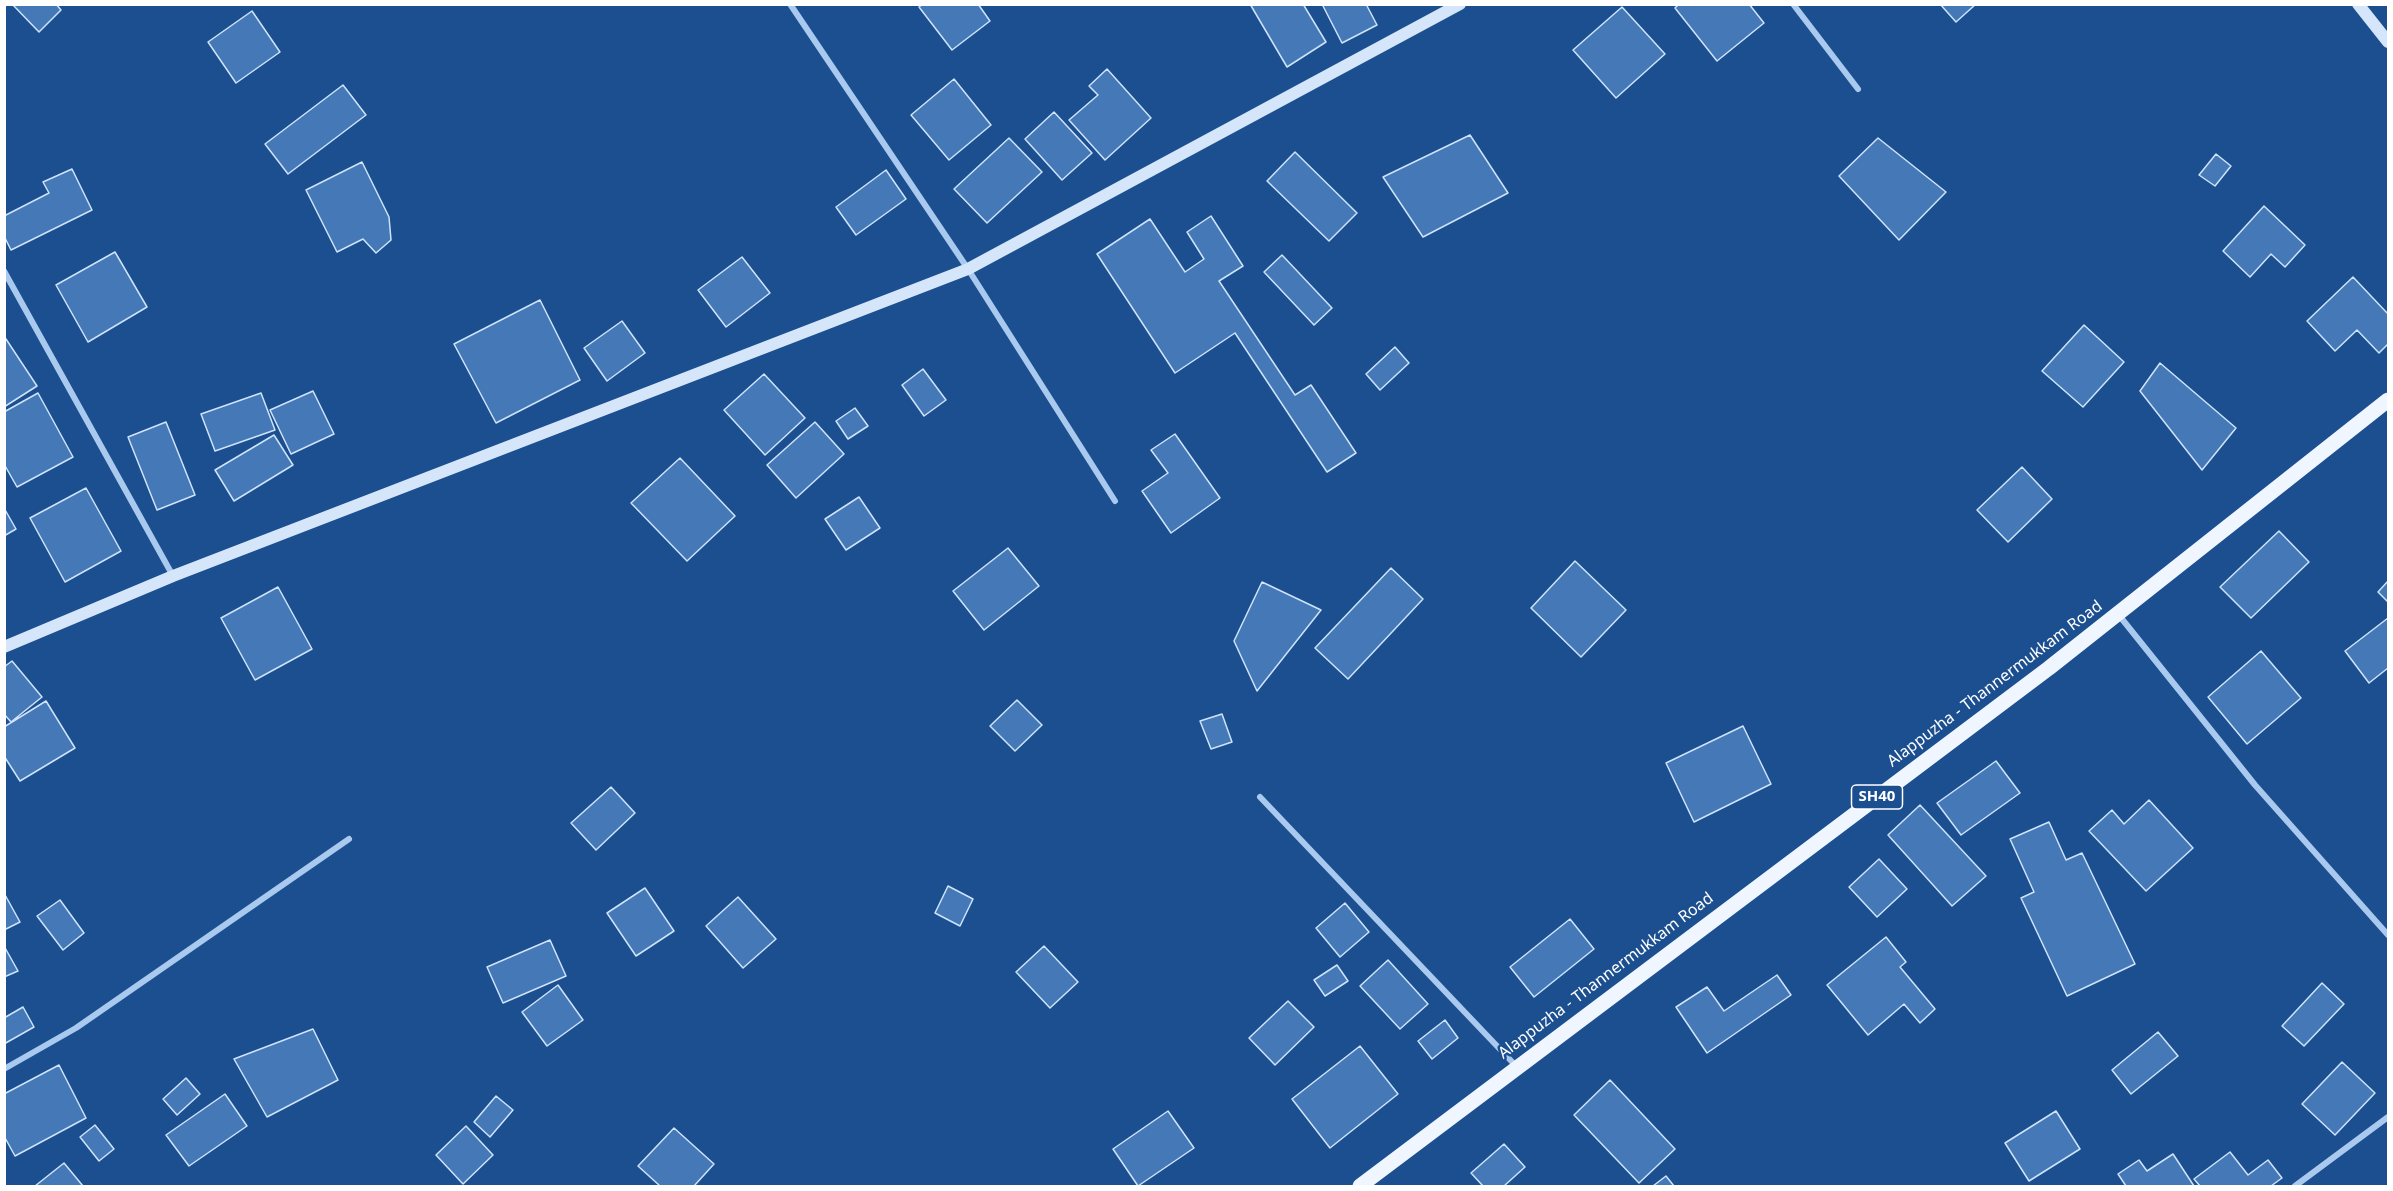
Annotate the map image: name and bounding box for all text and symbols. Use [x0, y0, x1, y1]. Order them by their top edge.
street label: Alappuzha - Thannermukkam Road [1884, 597, 2106, 771]
road number: SH40 [1852, 785, 1902, 809]
street label: Alappuzha - Thannermukkam Road [1495, 889, 1717, 1063]

